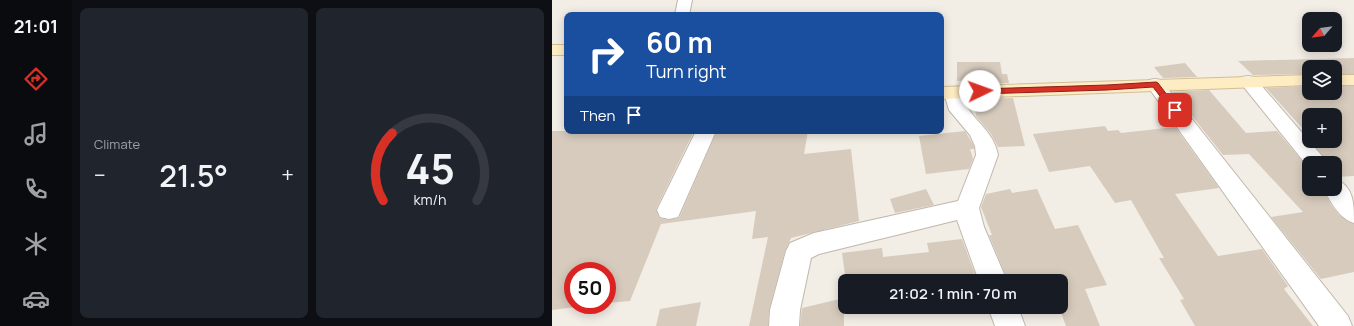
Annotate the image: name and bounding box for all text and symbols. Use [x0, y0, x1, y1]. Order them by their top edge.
north arrow [1302, 12, 1342, 52]
map controls [1302, 12, 1342, 196]
text: 21:01 [14, 14, 58, 38]
text: 60 m [646, 23, 713, 61]
icon: right [580, 28, 632, 80]
text: Turn right [646, 59, 727, 83]
button: layers [1302, 60, 1342, 100]
icon: directions [22, 65, 50, 93]
position arrow [959, 70, 1001, 112]
pin [1158, 93, 1192, 127]
icon: arrive [1164, 99, 1186, 121]
icon: arrive [623, 104, 645, 126]
text: Then [580, 105, 615, 126]
button: + [1302, 108, 1342, 148]
icon: music [22, 120, 50, 148]
text: Climate [94, 135, 140, 153]
text: 45 [405, 140, 455, 196]
text: 21.5° [159, 155, 228, 196]
button: − [1302, 156, 1342, 196]
text: − [94, 160, 106, 190]
text: + [281, 160, 294, 190]
icon: phone [22, 175, 50, 203]
text: km/h [413, 190, 447, 209]
icon: climate [22, 230, 50, 258]
speed limit sign: 50 [564, 262, 616, 314]
text: 21:02 · 1 min · 70 m [889, 283, 1017, 304]
icon: car [22, 285, 50, 313]

